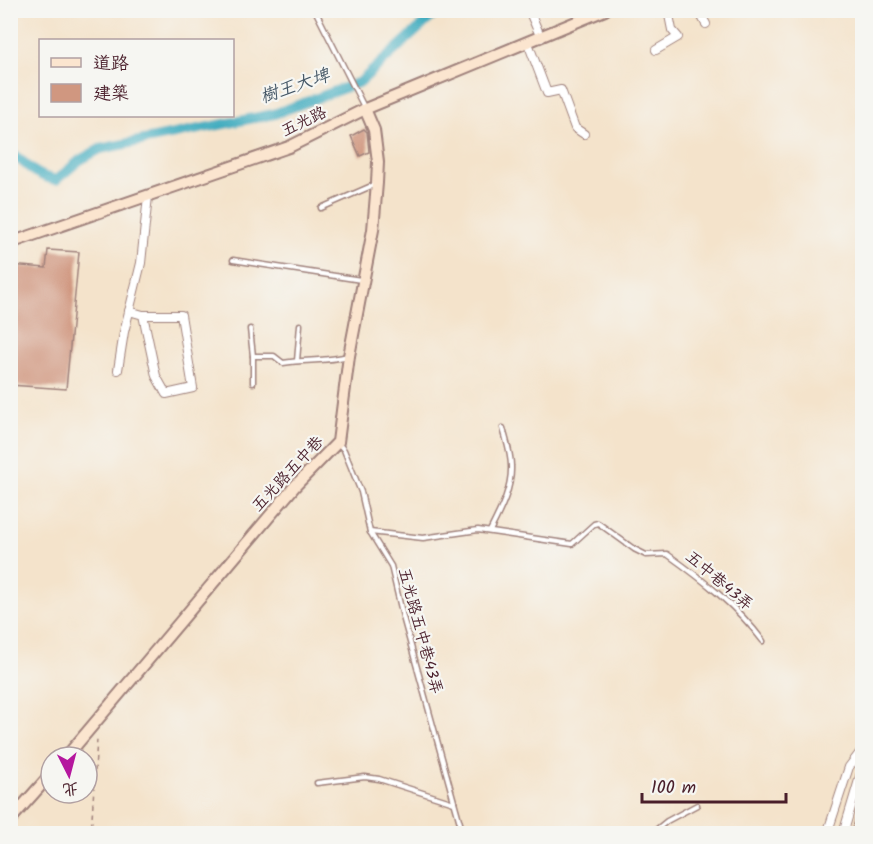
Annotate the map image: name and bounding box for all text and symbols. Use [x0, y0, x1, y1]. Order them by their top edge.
legend [39, 39, 234, 117]
text: 道路 [93, 50, 129, 79]
water label: 樹王大埤 [256, 61, 336, 112]
text: 建築 [93, 80, 129, 109]
street label: 五光路 [277, 100, 331, 144]
street label: 五光路五中巷 [246, 430, 330, 518]
street label: 五中巷43弄 [680, 545, 758, 617]
street label: 五光路五中巷43弄 [391, 565, 449, 697]
north arrow [39, 745, 99, 805]
scale bar [642, 766, 786, 804]
text: 100 m [651, 774, 696, 803]
text: 北 [61, 775, 80, 802]

